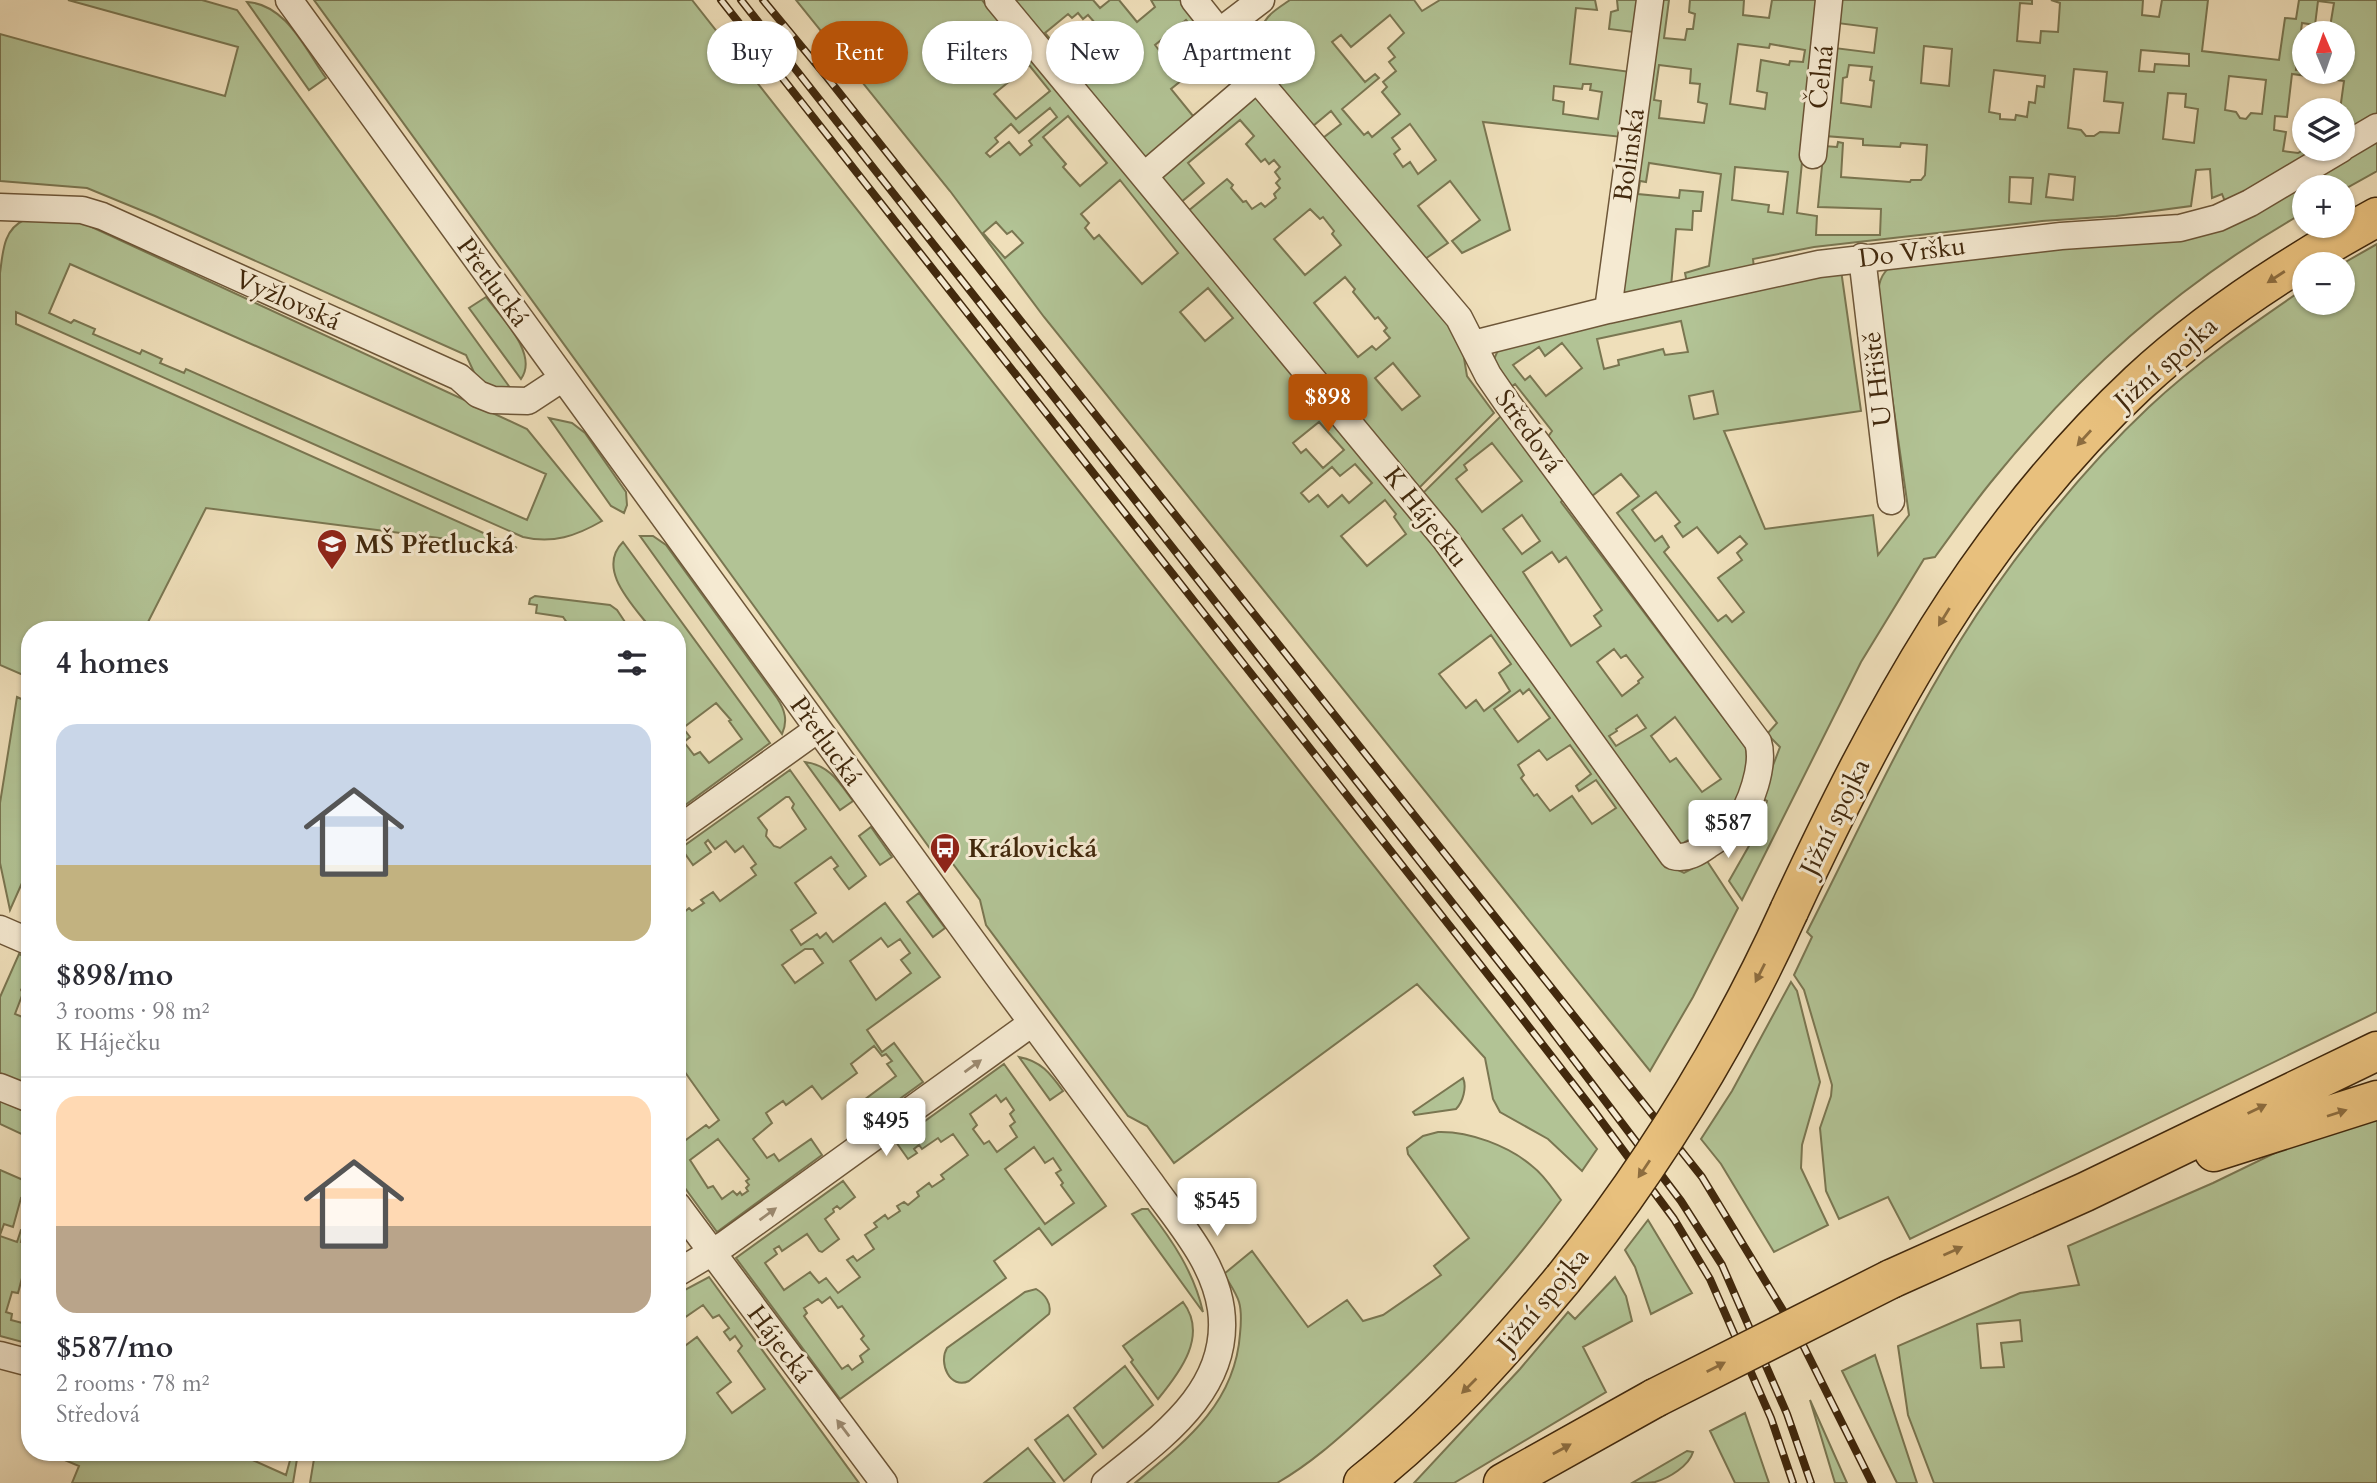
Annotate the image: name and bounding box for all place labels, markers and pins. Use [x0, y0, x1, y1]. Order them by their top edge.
pin: $898 [1287, 374, 1369, 434]
school or university icon: MŠ Přetlucká [315, 527, 349, 571]
place label: MŠ Přetlucká [355, 527, 515, 562]
pin: $587 [1687, 800, 1769, 860]
bus stop icon: Královická [928, 831, 962, 875]
place label: Královická [968, 831, 1098, 866]
pin: $495 [845, 1098, 927, 1158]
pin: $545 [1176, 1178, 1258, 1238]

